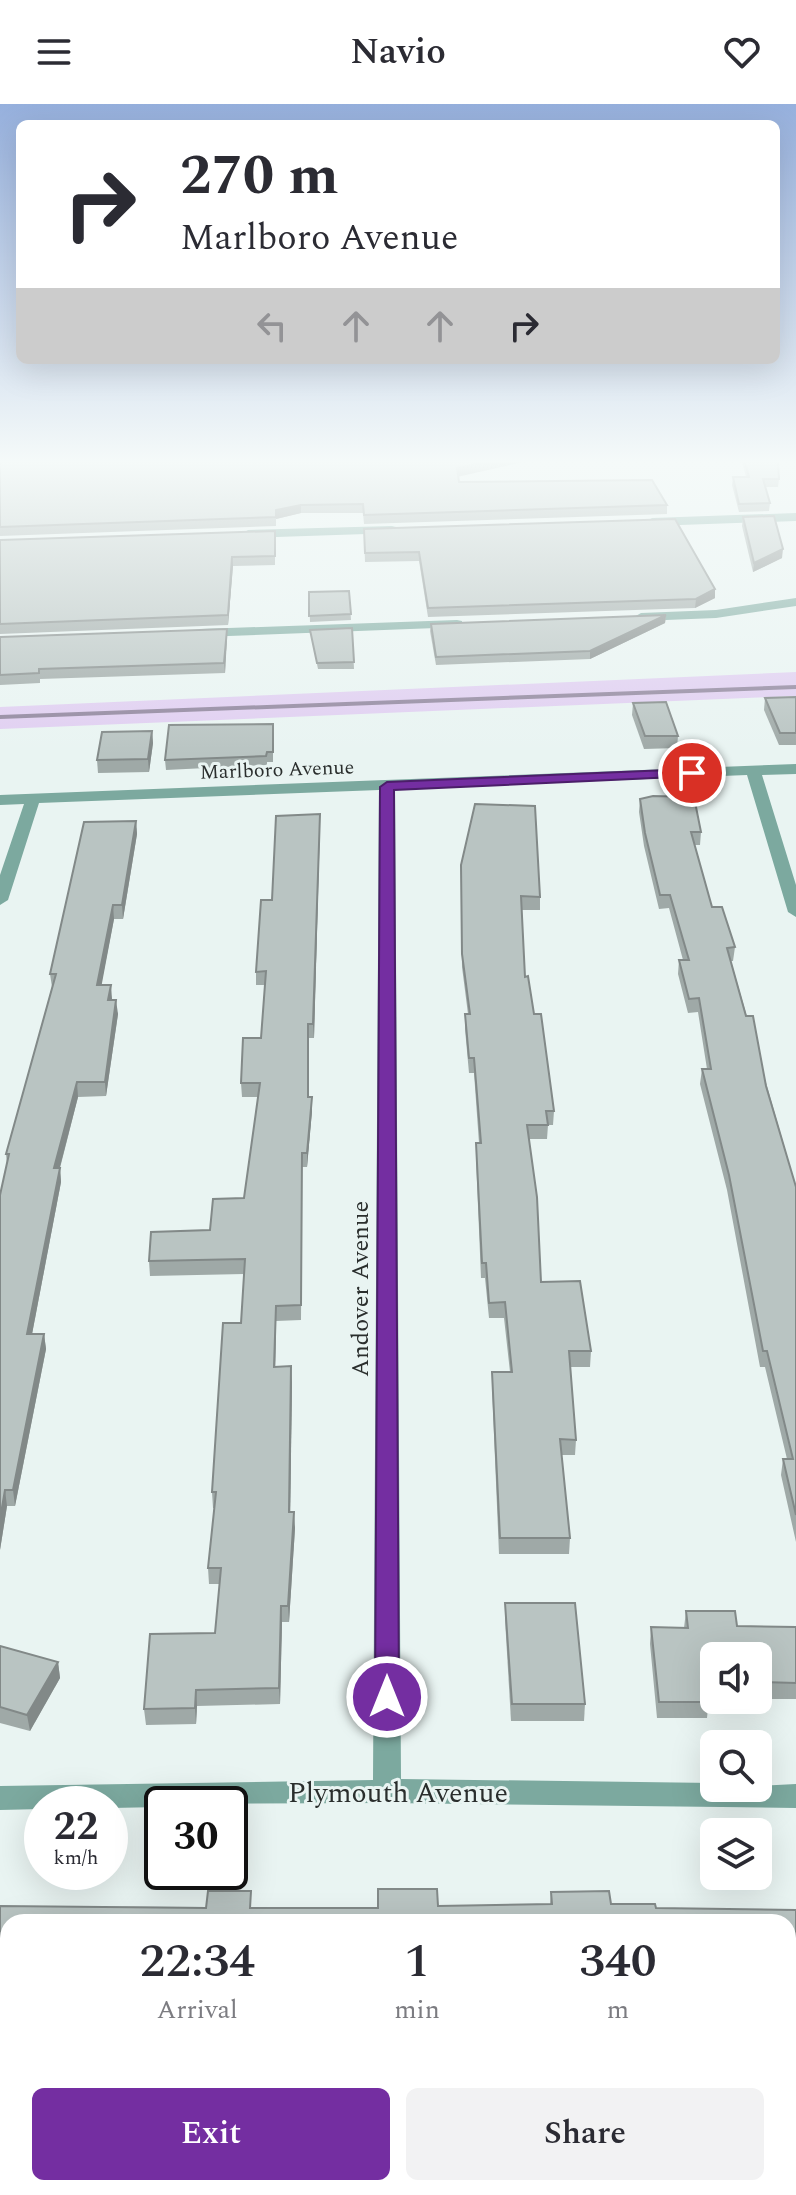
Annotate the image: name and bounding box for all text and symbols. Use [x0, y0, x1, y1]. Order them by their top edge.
text: Navio [350, 25, 446, 80]
icon: menu [32, 30, 76, 74]
icon: heart [720, 30, 764, 74]
text: 270 m [180, 134, 339, 219]
icon: right [48, 152, 152, 256]
text: Marlboro Avenue [180, 211, 458, 266]
icon: left [250, 304, 294, 348]
icon: ahead [334, 304, 378, 348]
icon: ahead [418, 304, 462, 348]
icon: right [502, 304, 546, 348]
pin [658, 739, 726, 807]
icon: arrive [670, 751, 714, 795]
street label: Marlboro Avenue [199, 752, 355, 788]
street label: Andover Avenue [343, 1201, 379, 1377]
map controls [700, 1642, 772, 1890]
button: sound [700, 1642, 772, 1714]
position arrow [345, 1655, 429, 1739]
button: search [700, 1730, 772, 1802]
street label: Plymouth Avenue [288, 1772, 508, 1815]
speed limit sign: 30 [144, 1786, 248, 1890]
text: 22 [54, 1797, 98, 1858]
button: layers [700, 1818, 772, 1890]
text: km/h [54, 1843, 99, 1873]
text: 22:34 [139, 1925, 255, 1998]
text: 1 [404, 1925, 430, 1998]
text: 340 [579, 1925, 657, 1998]
text: Arrival [157, 1990, 238, 2030]
text: min [394, 1990, 440, 2030]
text: m [607, 1990, 629, 2030]
button: Exit [32, 2088, 390, 2180]
button: Share [406, 2088, 764, 2180]

